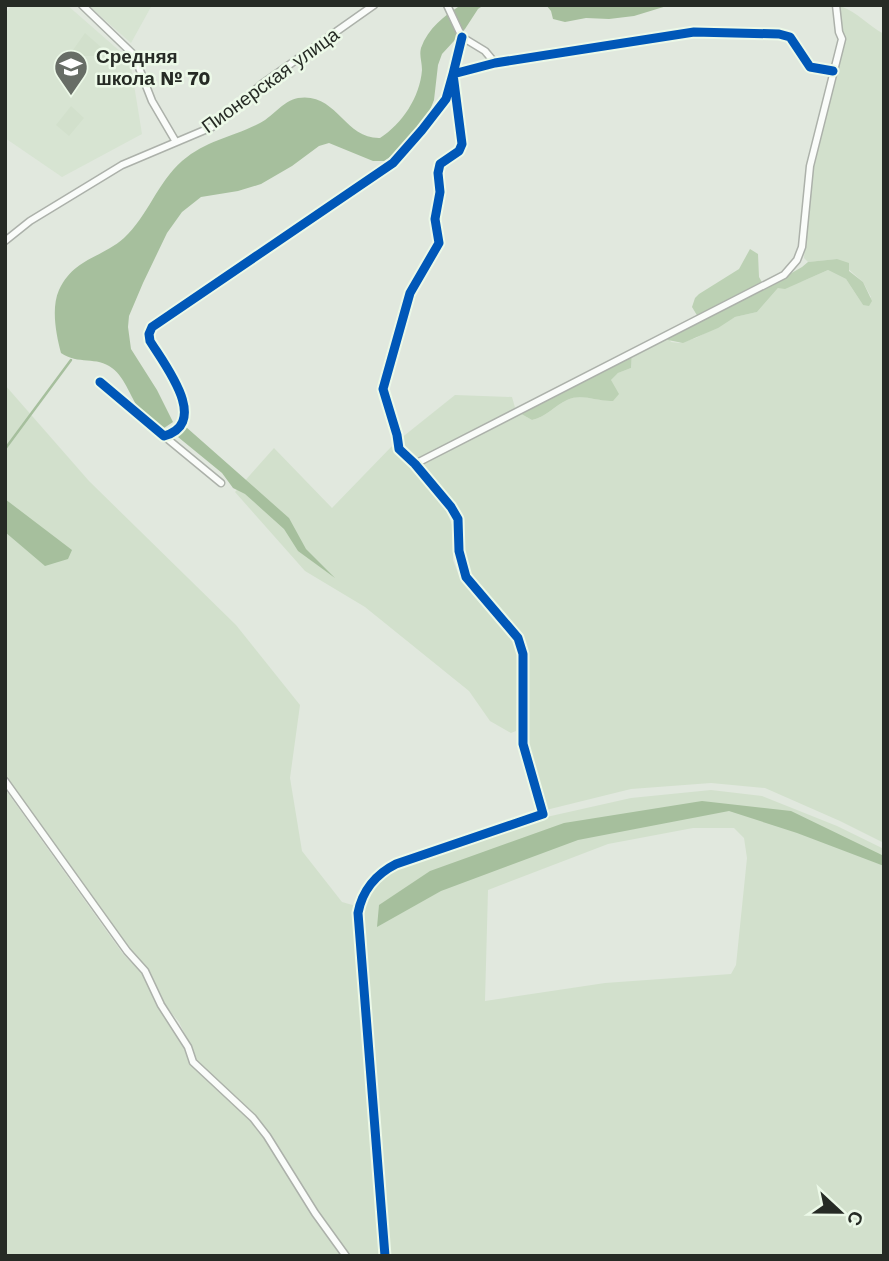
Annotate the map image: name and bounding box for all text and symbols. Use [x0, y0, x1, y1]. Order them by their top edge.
street label: Пионерская улица [197, 23, 344, 138]
place label: Средняя школа № 70 [96, 45, 211, 90]
school or university icon: Средняя школа № 70 [52, 48, 90, 97]
north arrow [805, 1177, 875, 1247]
text: С [842, 1208, 869, 1229]

